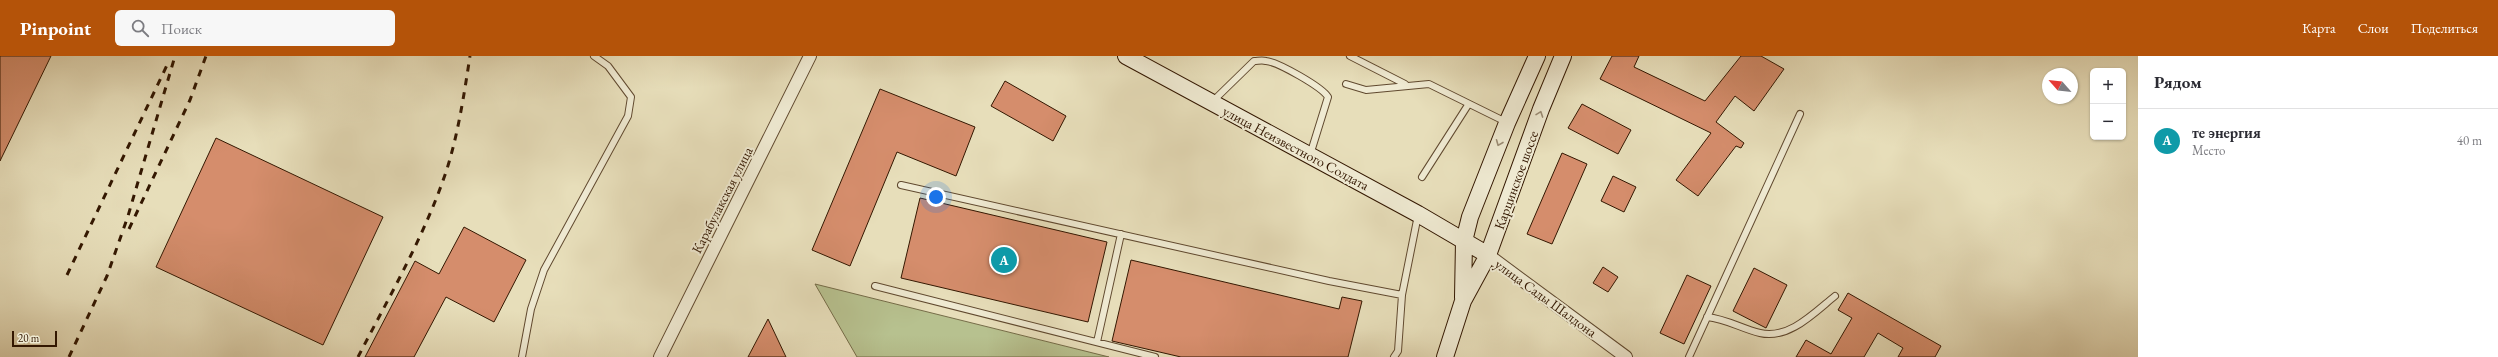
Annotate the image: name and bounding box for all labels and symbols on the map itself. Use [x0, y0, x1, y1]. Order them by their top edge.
north arrow [2042, 68, 2078, 104]
street label: улица Неизвестного Солдата [1220, 102, 1373, 194]
one-way arrow [1535, 110, 1543, 117]
street label: Карцинское шоссе [1490, 128, 1542, 232]
one-way arrow [1496, 140, 1504, 147]
street label: Карабулакская улица [687, 143, 757, 256]
your location [926, 187, 946, 207]
pin: A [991, 245, 1017, 275]
street label: улица Сады Шалдона [1491, 255, 1601, 341]
scale bar [12, 329, 57, 348]

